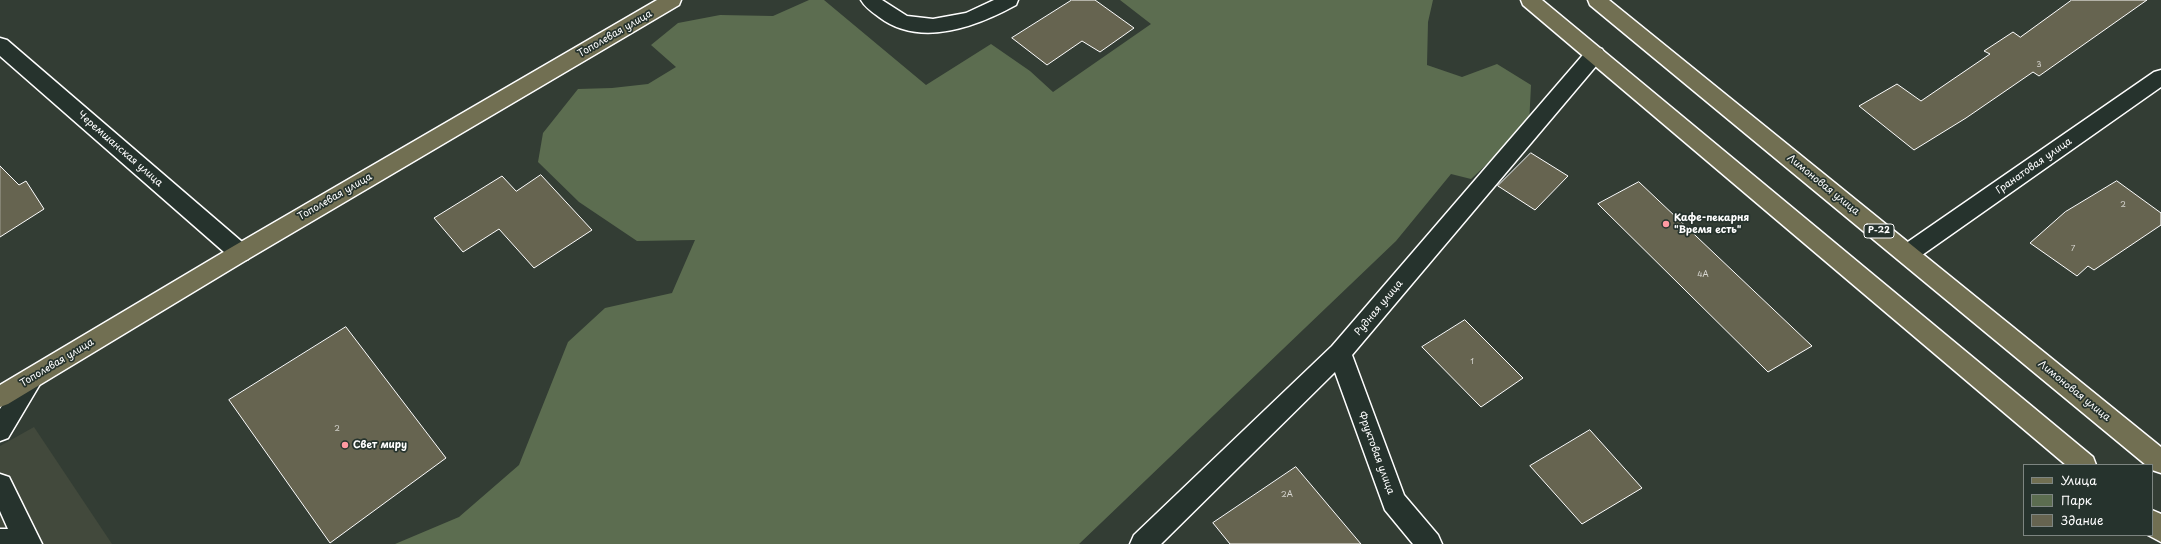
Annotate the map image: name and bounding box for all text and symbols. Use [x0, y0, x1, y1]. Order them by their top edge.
street label: Тополевая улица [576, 8, 654, 60]
house number: 3 [2036, 60, 2042, 70]
street label: Черемшанская улица [75, 109, 165, 189]
street label: Гранатовая улица [1994, 135, 2074, 197]
street label: Лимоновая улица [1784, 152, 1862, 218]
street label: Тополевая улица [296, 171, 374, 223]
house number: 2 [2120, 200, 2126, 210]
place label: Кафе-пекарня "Время есть" [1674, 212, 1749, 236]
marker: Кафе-пекарня "Время есть" [1661, 219, 1671, 229]
road number: Р-22 [1864, 224, 1894, 238]
house number: 7 [2071, 244, 2075, 254]
house number: 4А [1697, 270, 1709, 280]
street label: Рудная улица [1352, 278, 1406, 338]
street label: Тополевая улица [18, 336, 96, 390]
house number: 1 [1470, 357, 1474, 367]
street label: Лимоновая улица [2035, 358, 2113, 424]
street label: Фруктовая улица [1355, 410, 1397, 496]
house number: 2 [334, 424, 340, 434]
place label: Свет миру [353, 439, 407, 451]
marker: Свет миру [340, 440, 350, 450]
legend [2023, 464, 2153, 536]
text: Улица [2061, 471, 2097, 489]
house number: 2А [1281, 490, 1293, 500]
text: Парк [2061, 491, 2092, 509]
text: Здание [2061, 511, 2103, 529]

